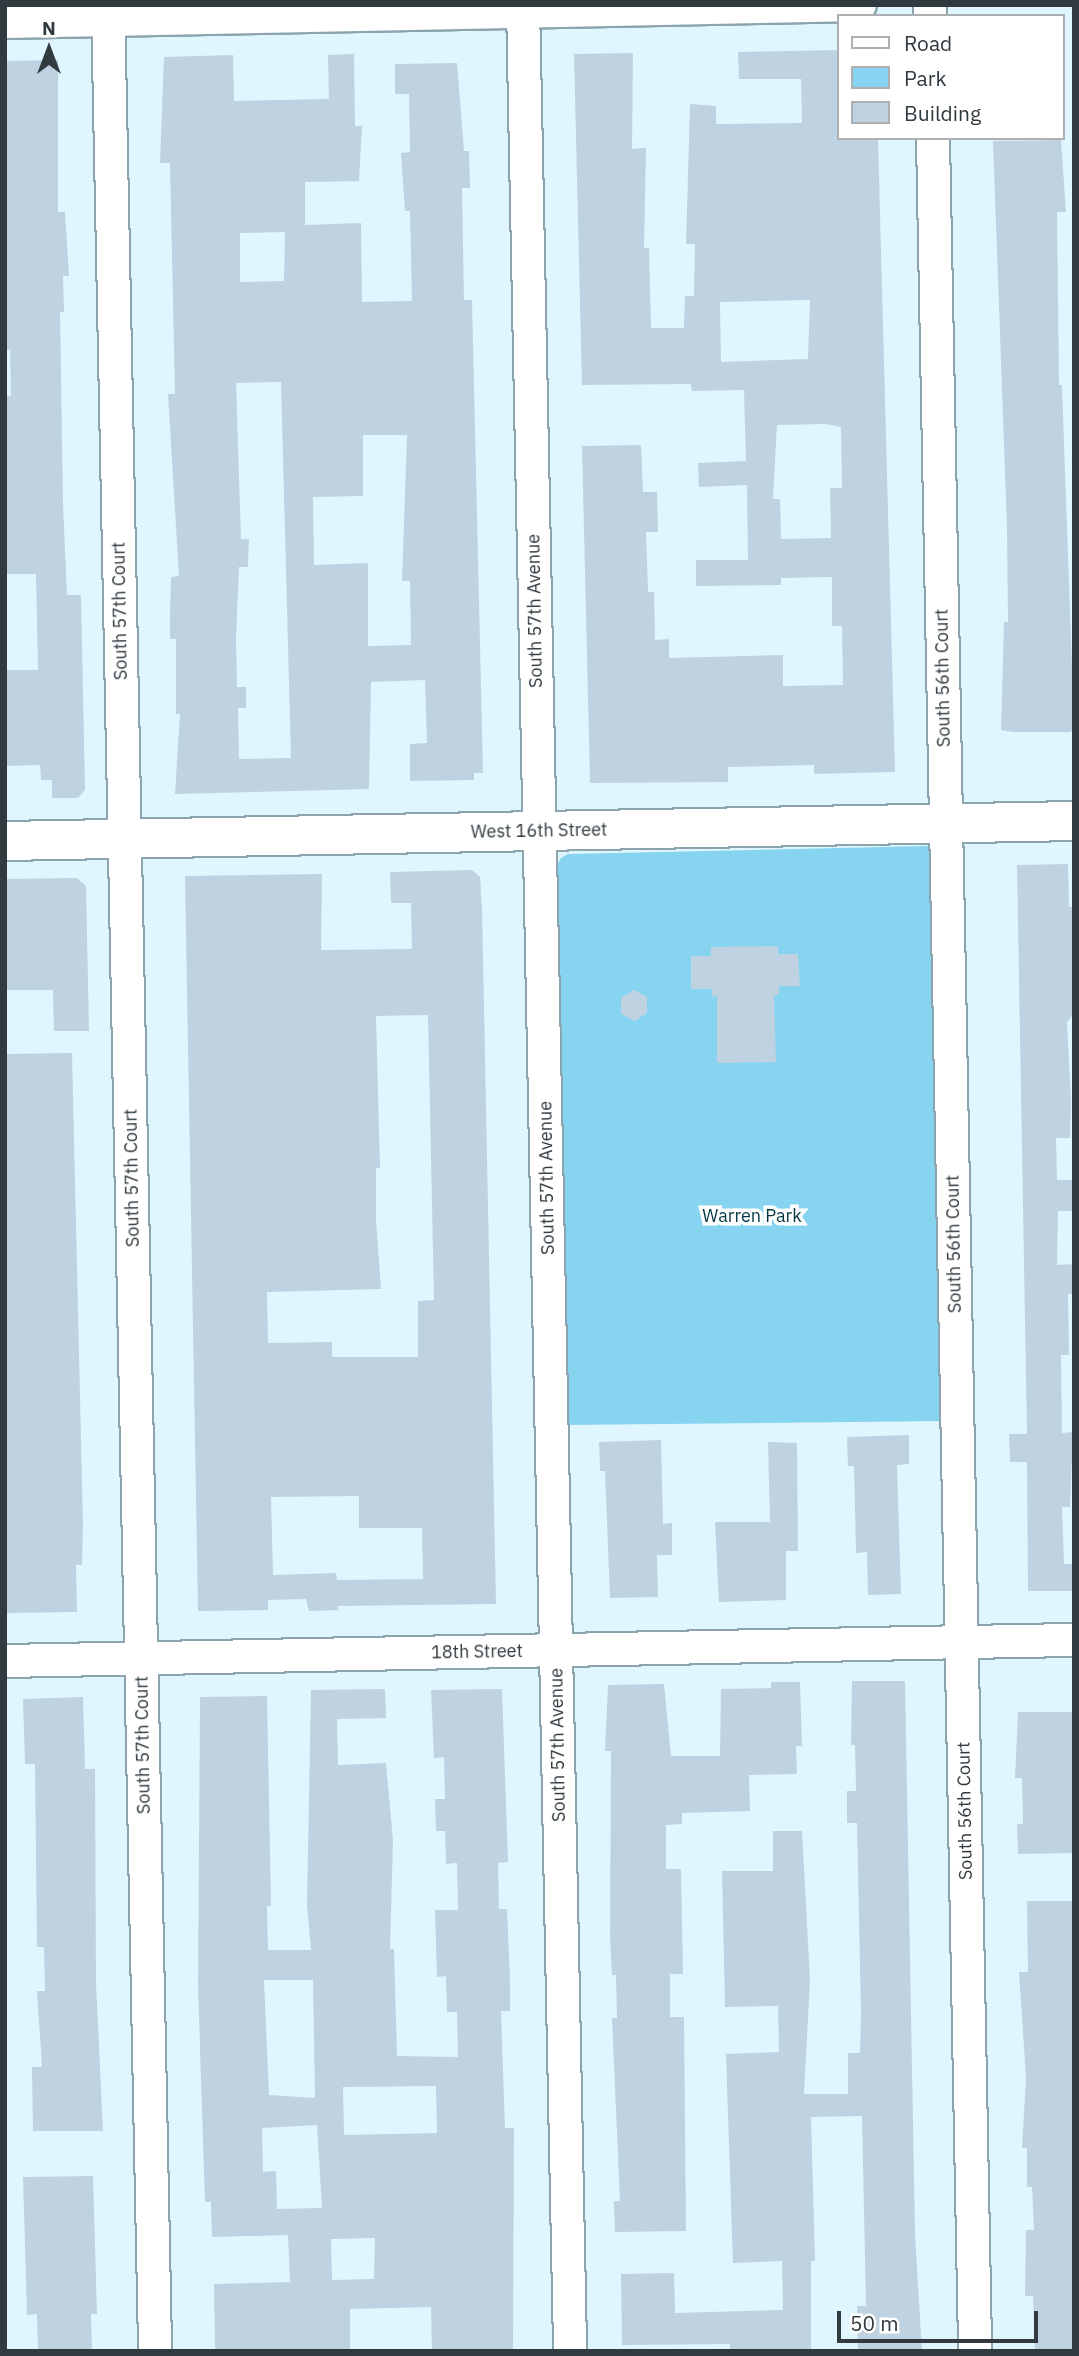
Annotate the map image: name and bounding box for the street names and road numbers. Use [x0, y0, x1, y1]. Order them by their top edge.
street label: South 57th Avenue [523, 534, 547, 688]
street label: South 57th Court [108, 542, 132, 680]
street label: South 56th Court [931, 609, 955, 747]
street label: West 16th Street [471, 819, 607, 843]
street label: South 57th Avenue [535, 1101, 559, 1255]
street label: South 57th Court [120, 1109, 144, 1247]
street label: South 56th Court [942, 1175, 966, 1313]
street label: 18th Street [431, 1640, 523, 1664]
street label: South 57th Avenue [546, 1668, 570, 1822]
street label: South 57th Court [131, 1676, 155, 1814]
street label: South 56th Court [953, 1742, 977, 1880]

